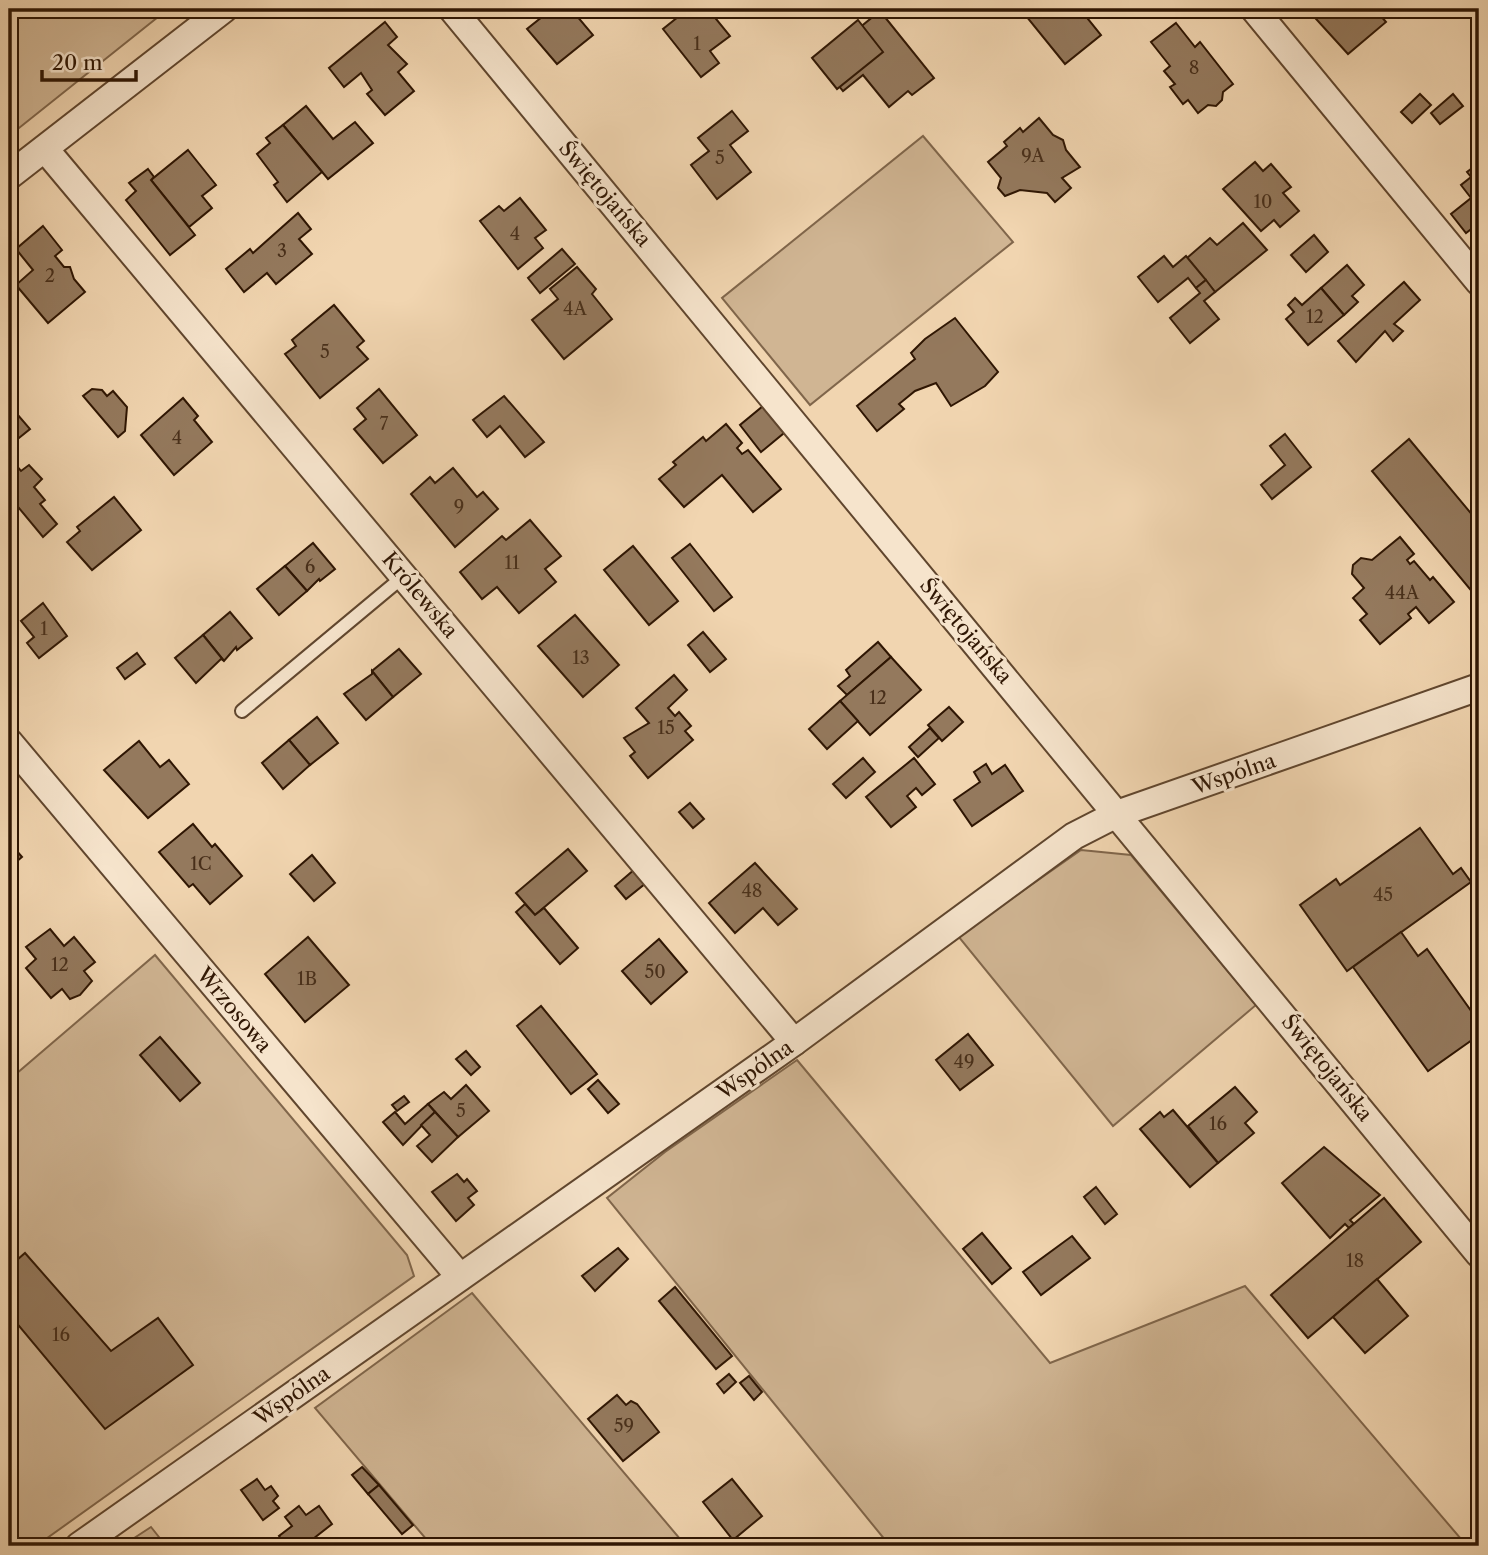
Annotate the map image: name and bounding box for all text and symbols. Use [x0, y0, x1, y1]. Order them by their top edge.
house number: 1 [693, 33, 701, 55]
scale bar [42, 38, 136, 82]
text: 20 m [52, 50, 103, 75]
house number: 8 [1189, 57, 1199, 79]
street label: Świętojańska [554, 136, 657, 252]
house number: 9A [1021, 145, 1045, 167]
house number: 5 [715, 147, 725, 169]
house number: 10 [1254, 191, 1272, 213]
house number: 4 [510, 223, 520, 245]
house number: 3 [277, 240, 287, 262]
house number: 2 [45, 265, 55, 287]
house number: 4A [563, 298, 588, 320]
house number: 12 [1306, 306, 1324, 328]
house number: 5 [320, 341, 330, 363]
house number: 7 [380, 413, 389, 435]
house number: 4 [172, 427, 182, 449]
house number: 9 [454, 496, 464, 518]
street label: Królewska [377, 547, 464, 643]
house number: 11 [504, 552, 520, 574]
house number: 6 [305, 556, 315, 578]
street label: Świętojańska [915, 573, 1018, 689]
house number: 44A [1385, 582, 1420, 604]
house number: 1 [40, 618, 48, 640]
house number: 13 [572, 647, 590, 669]
house number: 12 [869, 687, 887, 709]
house number: 15 [657, 717, 675, 739]
street label: Wspólna [1188, 747, 1280, 800]
house number: 1C [190, 853, 212, 875]
house number: 48 [741, 880, 763, 902]
house number: 45 [1373, 884, 1393, 906]
house number: 12 [51, 954, 69, 976]
street label: Wrzosowa [191, 961, 278, 1058]
house number: 50 [644, 961, 666, 983]
house number: 1B [297, 968, 317, 990]
street label: Świętojańska [1277, 1009, 1379, 1127]
street label: Wspólna [711, 1034, 798, 1105]
house number: 49 [954, 1051, 974, 1073]
house number: 5 [456, 1100, 466, 1122]
house number: 16 [1209, 1113, 1227, 1135]
house number: 18 [1346, 1250, 1364, 1272]
house number: 16 [52, 1324, 70, 1346]
street label: Wspólna [248, 1360, 335, 1431]
house number: 59 [614, 1415, 634, 1437]

